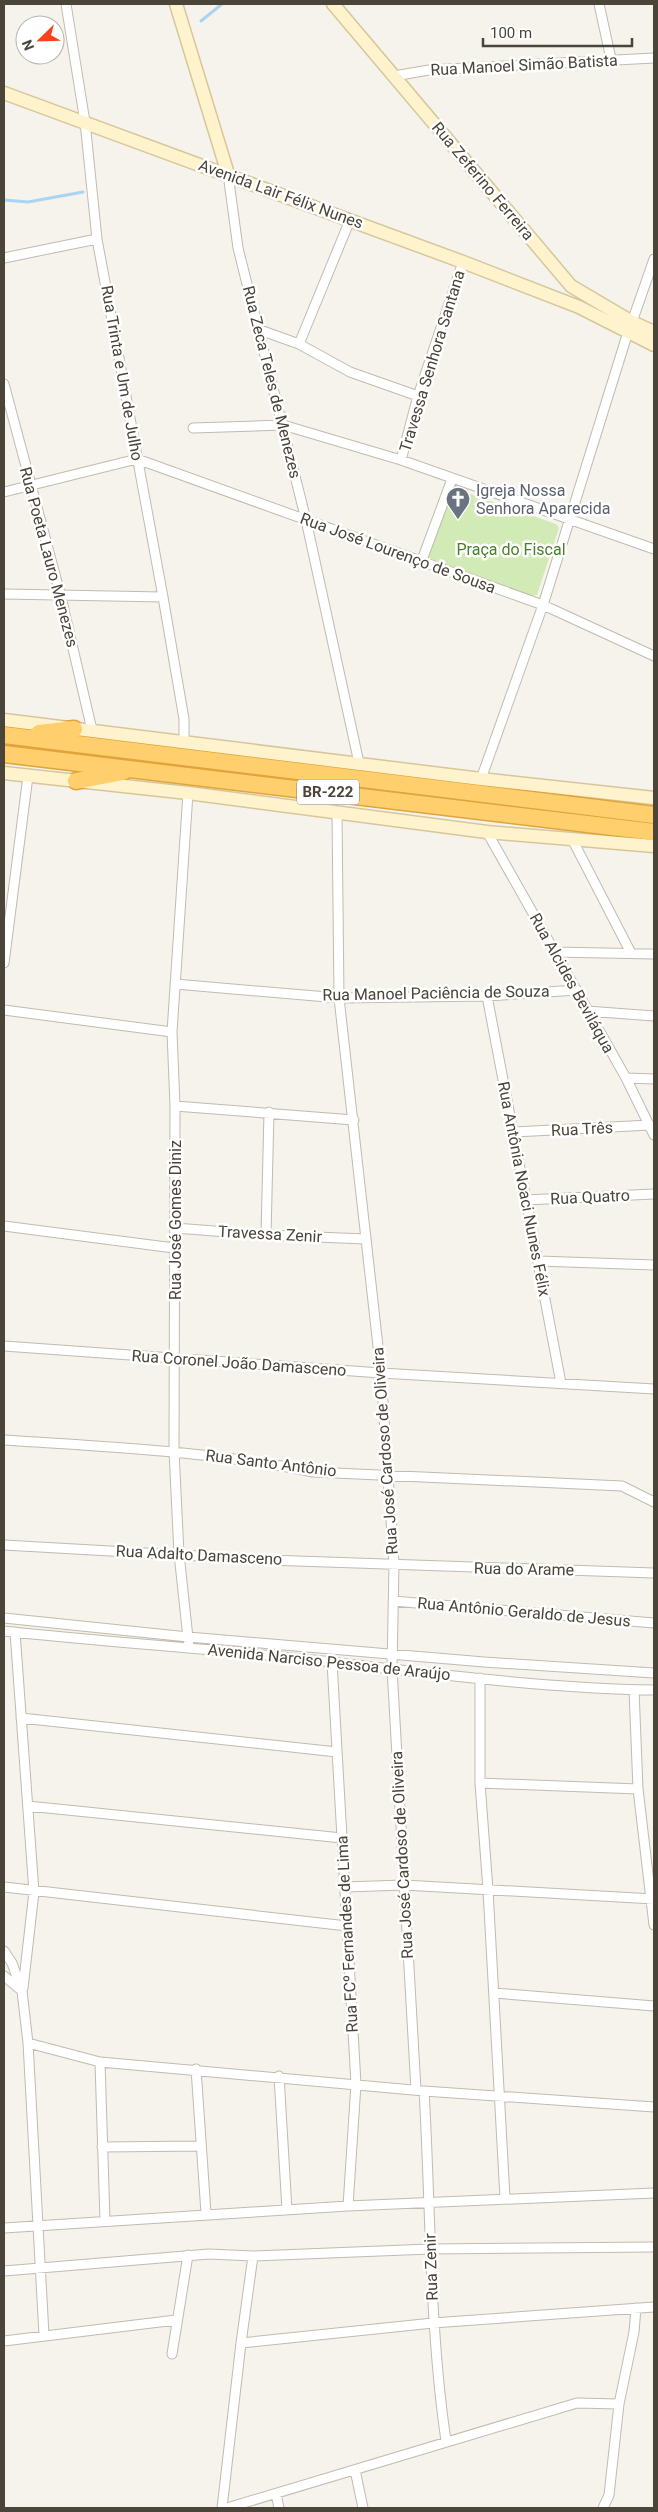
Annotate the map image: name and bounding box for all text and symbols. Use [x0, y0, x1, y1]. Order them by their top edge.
north arrow [15, 15, 65, 65]
scale bar [483, 15, 632, 47]
text: 100 m [490, 24, 532, 42]
text: N [19, 37, 37, 53]
street label: Rua Manoel Simão Batista [430, 51, 618, 79]
street label: Rua Zeferino Ferreira [428, 118, 538, 244]
street label: Avenida Lair Félix Nunes [196, 155, 366, 233]
street label: Travessa Senhora Santana [395, 268, 469, 454]
street label: Rua Trinta e Um de Julho [97, 284, 147, 462]
street label: Rua Zeca Teles de Menezes [239, 284, 305, 480]
street label: Rua Poeta Lauro Menezes [16, 465, 82, 649]
place label: Igreja Nossa Senhora Aparecida [476, 481, 610, 518]
church icon: Igreja Nossa Senhora Aparecida [445, 486, 471, 520]
street label: Rua José Lourenço de Sousa [298, 509, 498, 597]
park label: Praça do Fiscal [456, 540, 566, 559]
road number: BR-222 [297, 780, 359, 804]
street label: Rua Alcides Beviláqua [526, 910, 618, 1056]
street label: Rua Manoel Paciência de Souza [322, 982, 550, 1004]
street label: Rua Antônia Noaci Nunes Félix [494, 1080, 554, 1298]
street label: Rua Três [551, 1118, 613, 1140]
street label: Rua José Gomes Diniz [166, 1140, 185, 1300]
street label: Rua Quatro [550, 1185, 630, 1209]
street label: Travessa Zenir [218, 1222, 323, 1246]
street label: Rua Coronel João Damasceno [131, 1346, 347, 1380]
street label: Rua José Cardoso de Oliveira [368, 1347, 402, 1555]
street label: Rua Santo Antônio [204, 1446, 338, 1480]
street label: Rua Adalto Damasceno [115, 1541, 283, 1569]
street label: Rua do Arame [474, 1559, 574, 1579]
street label: Rua Antônio Geraldo de Jesus [417, 1593, 631, 1631]
street label: Avenida Narciso Pessoa de Araújo [207, 1640, 451, 1684]
street label: Rua José Cardoso de Oliveira [387, 1751, 417, 1959]
street label: Rua FCº Fernandes de Lima [332, 1835, 362, 2033]
street label: Rua Zenir [420, 2232, 442, 2301]

